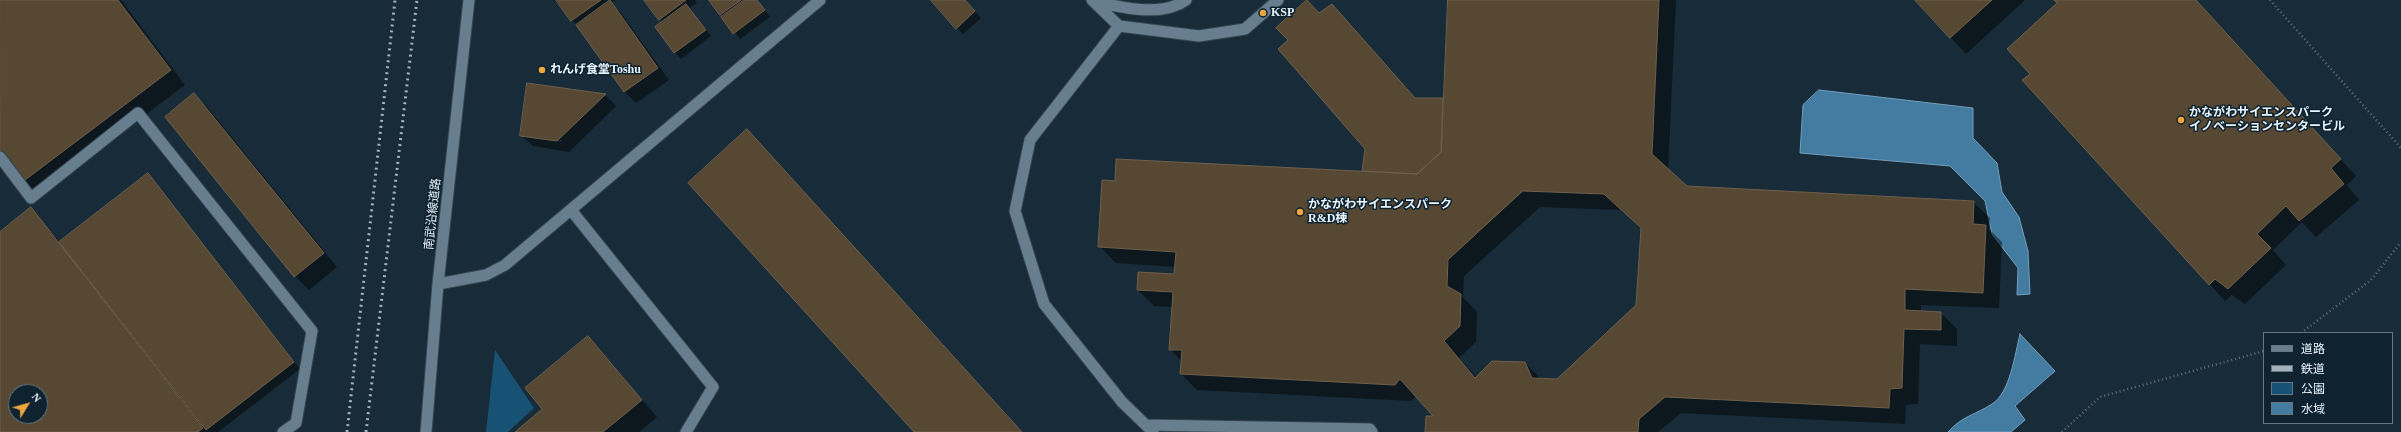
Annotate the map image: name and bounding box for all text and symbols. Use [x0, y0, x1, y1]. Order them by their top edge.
place label: KSP [1271, 6, 1294, 20]
marker: KSP [1258, 8, 1268, 18]
place label: れんげ食堂Toshu [550, 63, 641, 77]
marker: れんげ食堂Toshu [537, 65, 547, 75]
place label: かながわサイエンスパーク イノベーションセンタービル [2189, 106, 2345, 134]
marker: かながわサイエンスパーク イノベーションセンタービル [2176, 115, 2186, 125]
street label: 南武沿線道路 [422, 177, 444, 251]
place label: かながわサイエンスパーク R&D棟 [1308, 198, 1452, 226]
marker: かながわサイエンスパーク R&D棟 [1295, 207, 1305, 217]
legend [2263, 332, 2393, 424]
text: 道路 [2301, 342, 2325, 356]
text: 鉄道 [2301, 362, 2325, 376]
text: 公園 [2301, 382, 2325, 396]
north arrow [8, 384, 48, 424]
text: N [30, 391, 44, 404]
text: 水域 [2301, 402, 2325, 416]

